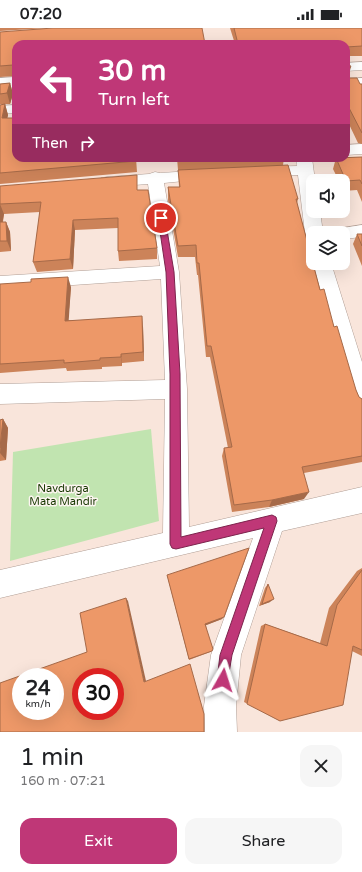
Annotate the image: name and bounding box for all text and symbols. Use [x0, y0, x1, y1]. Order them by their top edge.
text: 07:20 [20, 5, 62, 23]
text: 30 m [98, 54, 166, 88]
icon: left [32, 56, 84, 108]
text: Turn left [98, 88, 170, 110]
icon: right [76, 132, 98, 154]
text: Then [32, 134, 68, 152]
map controls [306, 174, 350, 270]
button: sound [306, 174, 350, 218]
pin [144, 201, 178, 235]
icon: arrive [150, 207, 172, 229]
button: layers [306, 226, 350, 270]
park label: Navdurga Mata Mandir [29, 482, 97, 508]
position arrow [202, 659, 244, 701]
speed limit sign: 30 [72, 668, 124, 720]
text: 24 [25, 677, 51, 701]
text: km/h [25, 698, 51, 710]
text: 1 min [20, 743, 84, 772]
button: close [300, 745, 342, 787]
text: 160 m · 07:21 [20, 773, 106, 789]
button: Exit [20, 818, 177, 864]
button: Share [185, 818, 342, 864]

